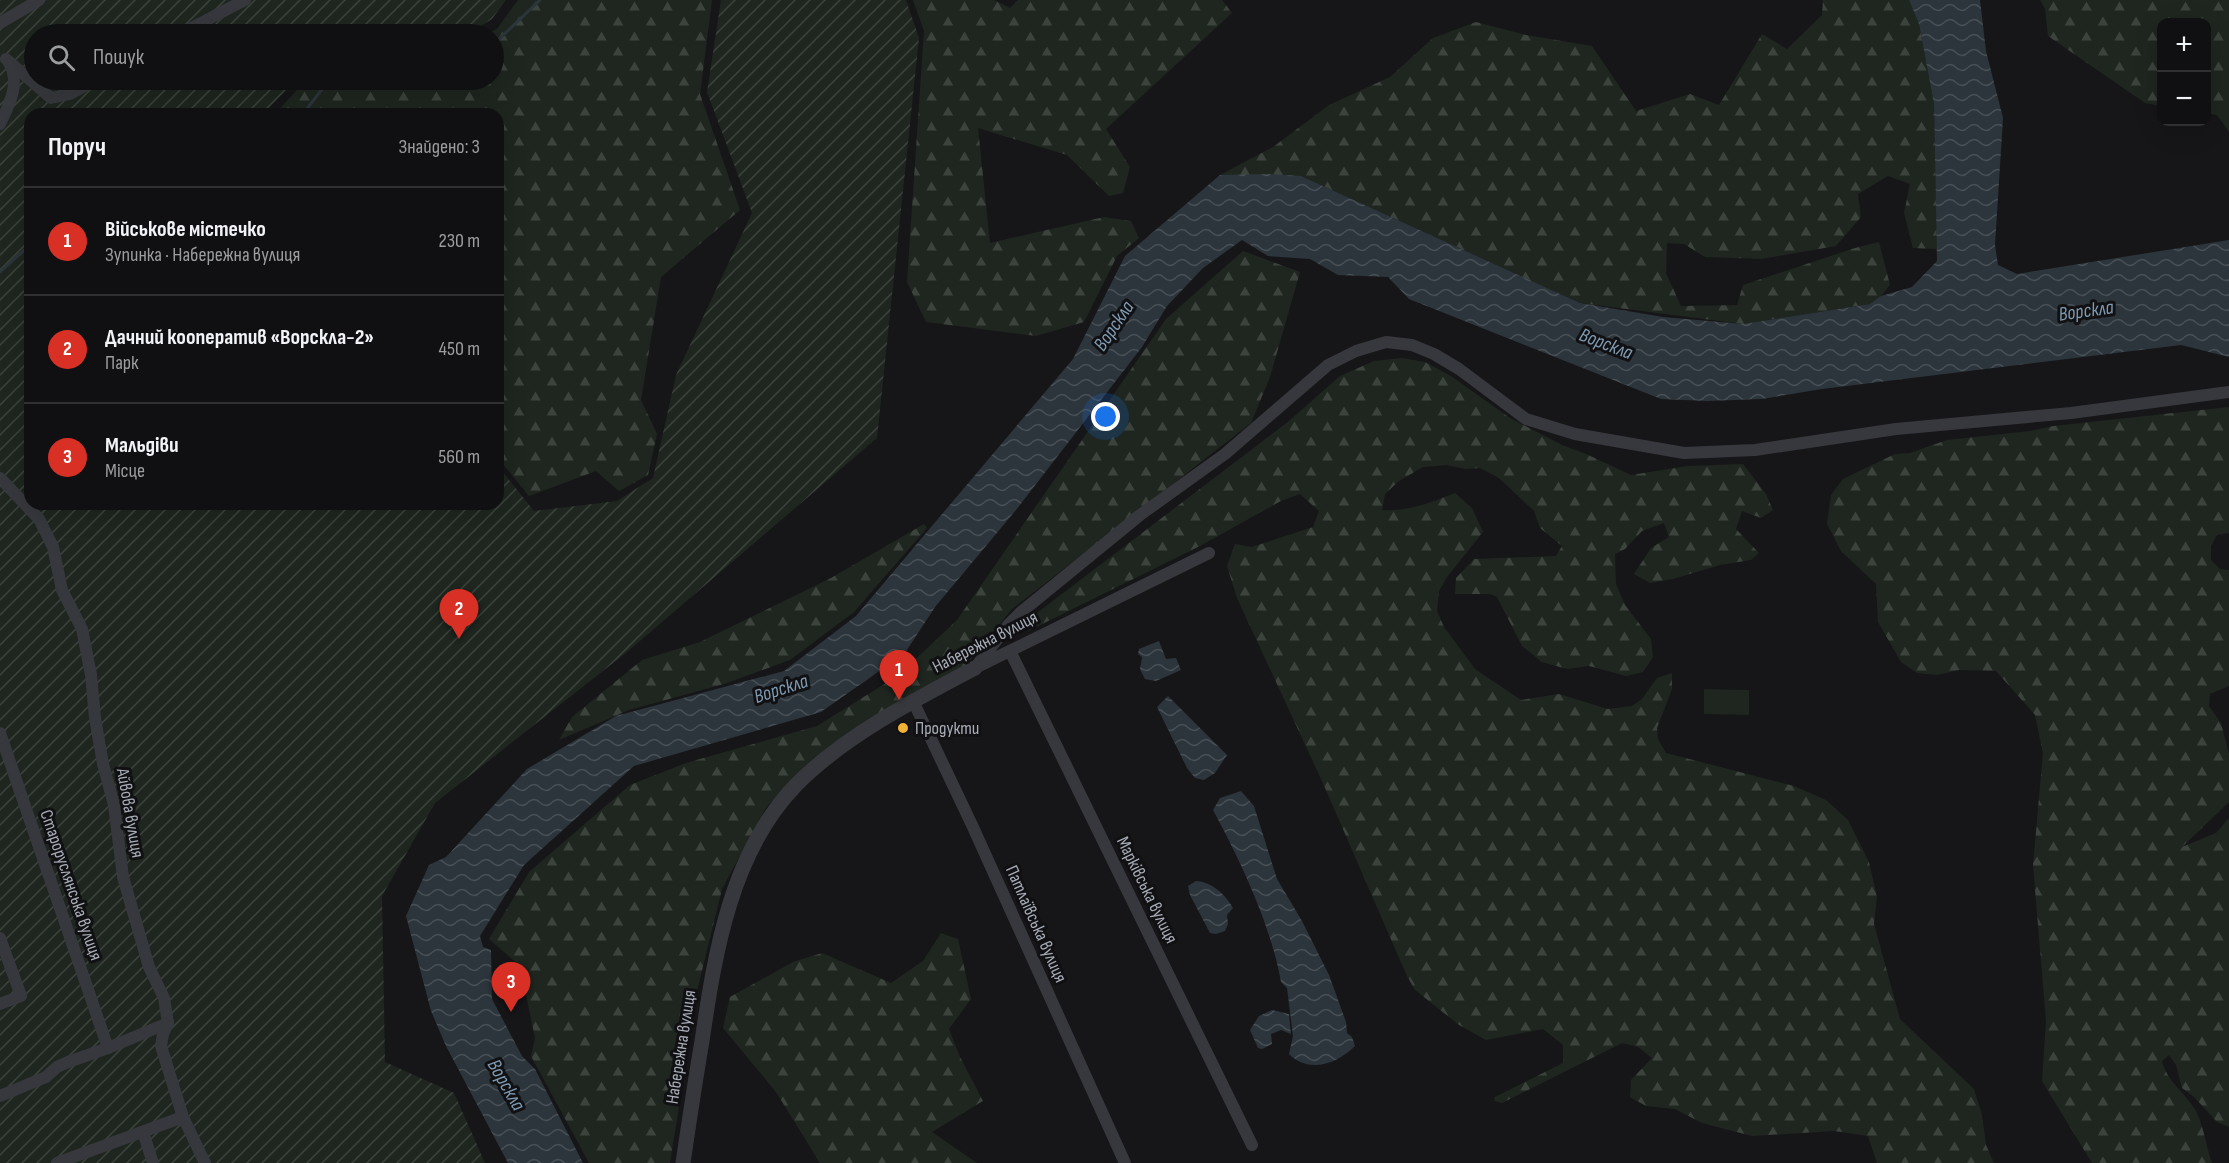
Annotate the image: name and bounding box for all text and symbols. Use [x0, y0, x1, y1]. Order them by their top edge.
map controls [2157, 18, 2211, 126]
button: + [2157, 18, 2211, 72]
search box [24, 24, 504, 90]
icon: search [45, 41, 78, 74]
text: Пошук [93, 44, 144, 71]
button: − [2157, 72, 2211, 126]
text: Поруч [48, 132, 106, 163]
text: Знайдено: 3 [398, 135, 480, 159]
text: Військове містечко [105, 216, 266, 243]
text: 1 [64, 229, 71, 253]
text: 230 m [438, 229, 480, 253]
text: Зупинка · Набережна вулиця [105, 243, 300, 267]
water label: Ворскла [2057, 295, 2115, 327]
water label: Ворскла [1089, 296, 1139, 356]
water label: Ворскла [1576, 323, 1636, 365]
text: Дачний кооператив «Ворскла-2» [105, 324, 374, 351]
text: 2 [63, 337, 72, 361]
text: 450 m [439, 337, 480, 361]
text: Парк [105, 351, 139, 375]
your location [1091, 402, 1120, 431]
text: Мальдіви [105, 432, 179, 459]
text: 3 [63, 445, 72, 469]
text: 560 m [438, 445, 480, 469]
text: Місце [105, 459, 145, 483]
pin: 2 [440, 590, 478, 639]
street label: Набережна вулиця [929, 606, 1041, 678]
pin: 1 [880, 650, 918, 700]
water label: Ворскла [751, 669, 811, 709]
place label: Продукти [915, 718, 979, 739]
marker: Продукти [896, 721, 910, 735]
street label: Айвова вулиця [112, 766, 148, 859]
street label: Староруслянська вулиця [35, 807, 107, 963]
street label: Марківська вулиця [1112, 833, 1182, 947]
street label: Патлаївська вулиця [1001, 862, 1071, 986]
pin: 3 [492, 962, 530, 1012]
street label: Набережна вулиця [662, 988, 700, 1106]
water label: Ворскла [482, 1055, 530, 1115]

